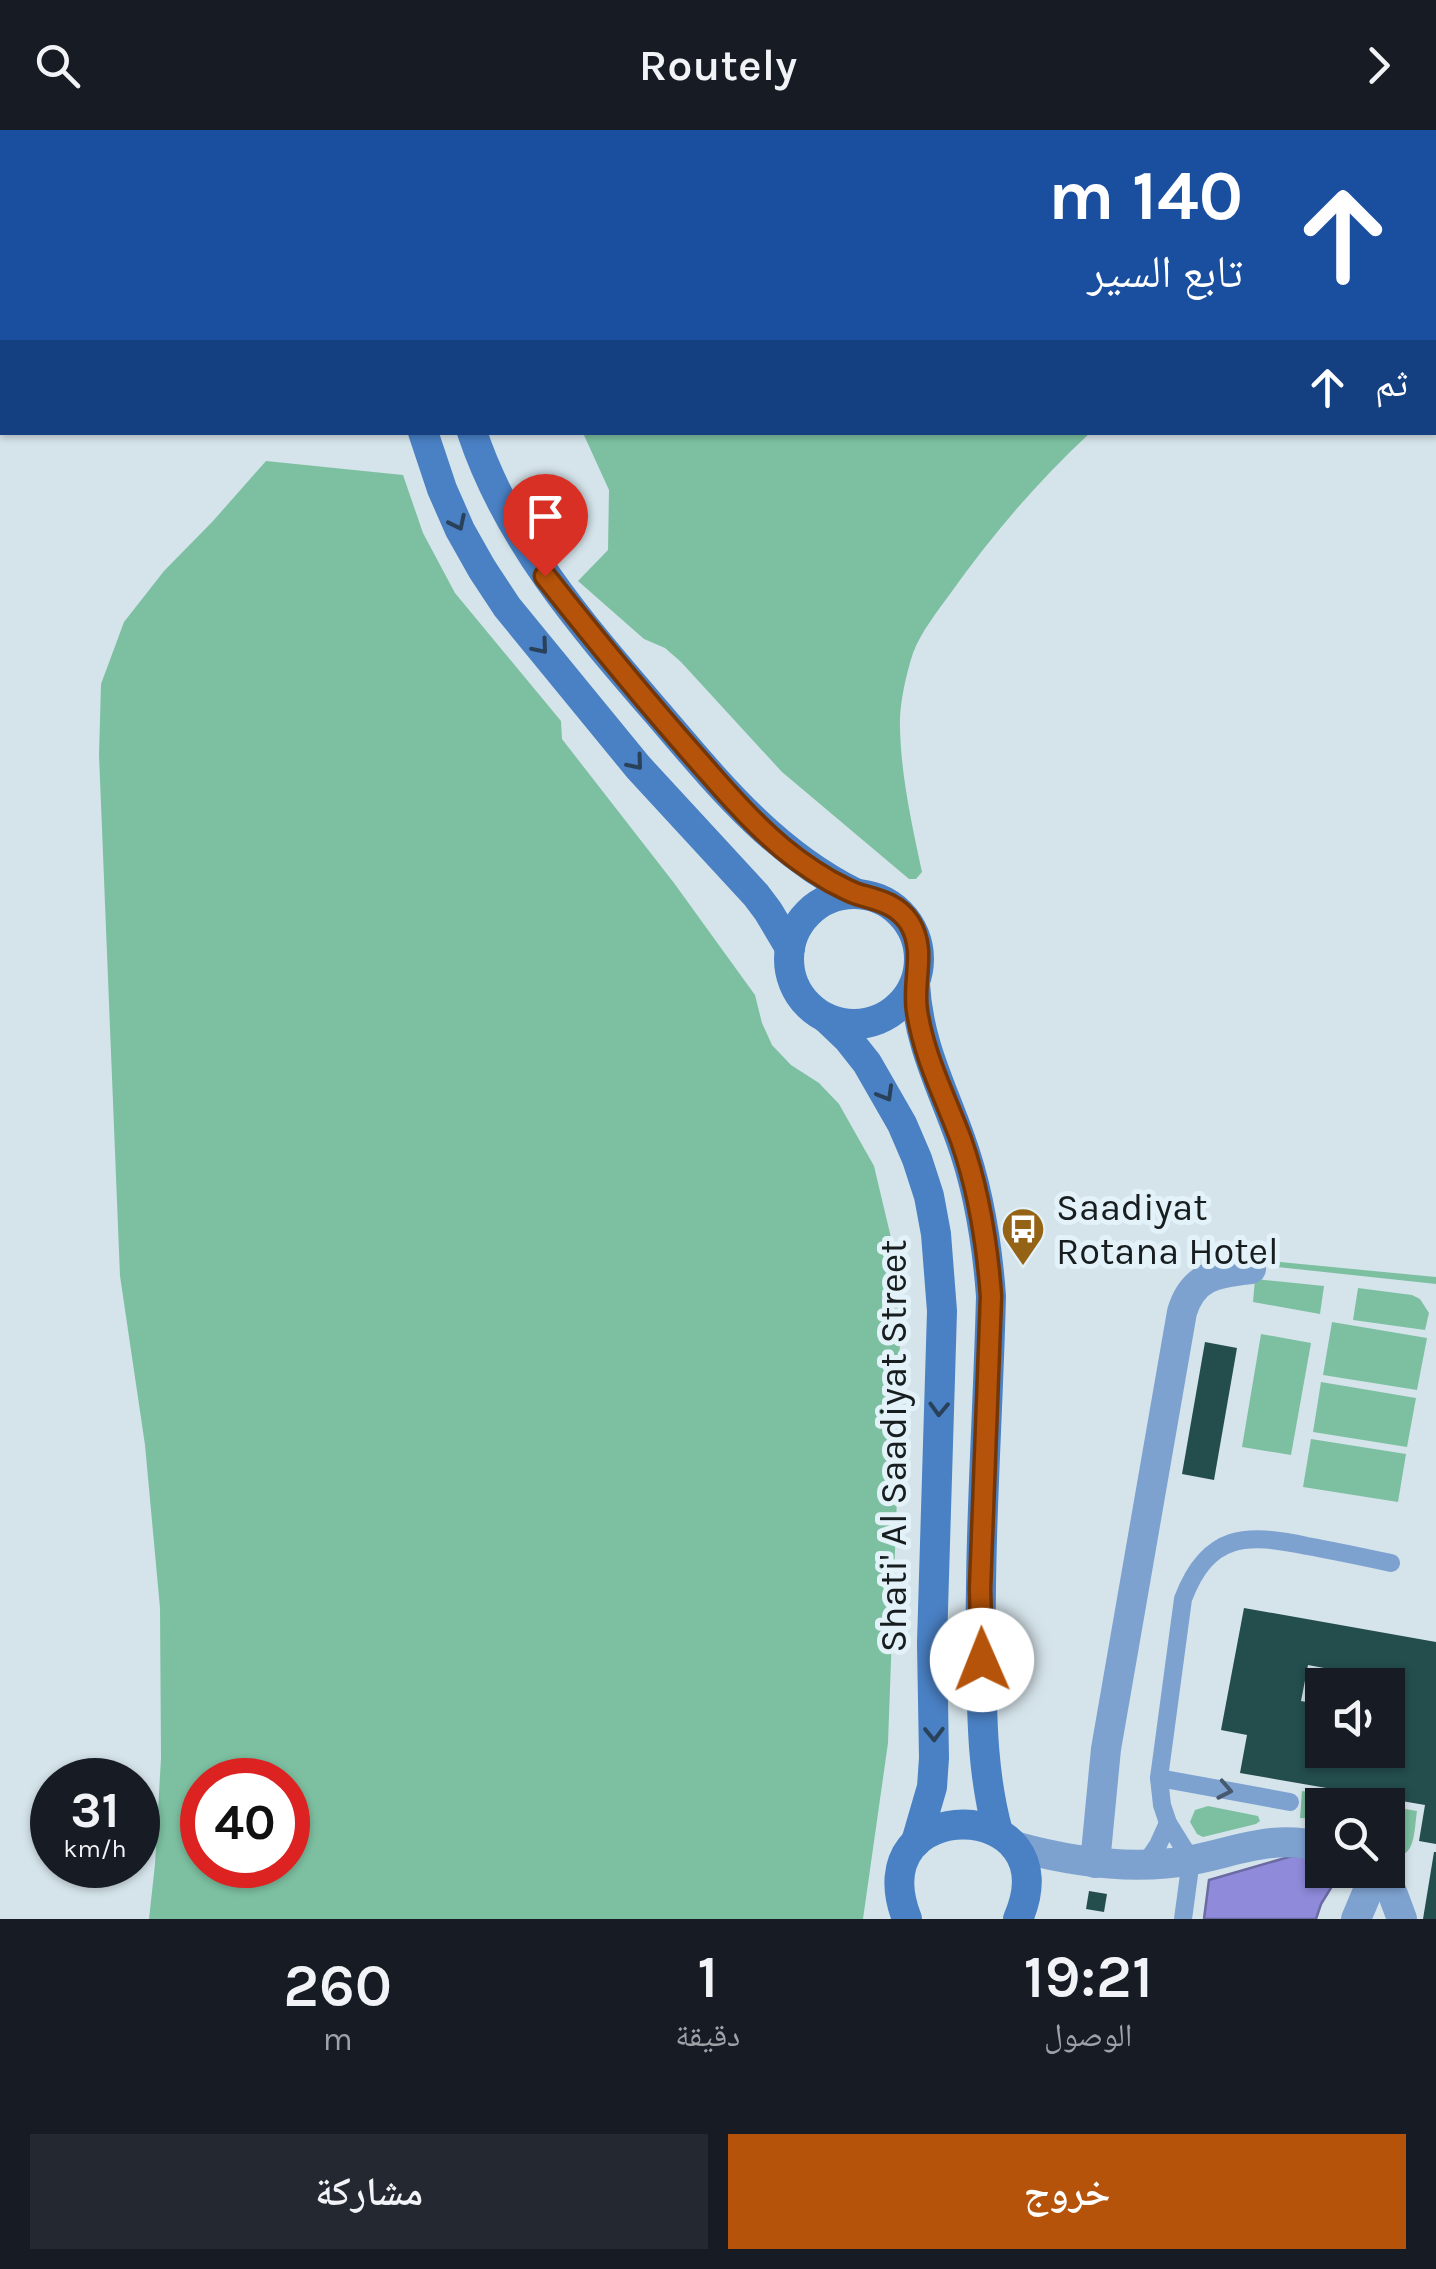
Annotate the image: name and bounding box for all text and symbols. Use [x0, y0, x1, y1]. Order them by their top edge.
icon: search [30, 38, 85, 93]
icon: forward [1351, 38, 1406, 93]
text: Routely [639, 39, 797, 91]
text: 140 m [1048, 155, 1243, 237]
icon: ahead [1278, 170, 1408, 300]
text: تابع السير [1087, 246, 1243, 298]
icon: ahead [1300, 360, 1355, 415]
text: ثم [1375, 361, 1408, 406]
pin [503, 474, 588, 577]
icon: arrive [518, 489, 573, 544]
one-way arrow [446, 513, 466, 531]
one-way arrow [529, 635, 547, 653]
one-way arrow [624, 751, 642, 769]
one-way arrow [873, 1083, 893, 1101]
place label: Saadiyat Rotana Hotel [1056, 1185, 1279, 1274]
bus stop icon: Saadiyat Rotana Hotel [1000, 1206, 1046, 1267]
street label: Shati' Al Saadiyat Street [871, 1240, 916, 1653]
one-way arrow [928, 1402, 949, 1418]
position arrow [930, 1608, 1034, 1712]
map controls [1305, 1668, 1405, 1888]
button: sound [1305, 1668, 1405, 1768]
one-way arrow [923, 1726, 945, 1742]
speed limit sign: 40 [180, 1758, 310, 1888]
one-way arrow [1216, 1779, 1233, 1800]
text: 31 [71, 1781, 119, 1840]
button: search [1305, 1788, 1405, 1888]
text: km/h [63, 1834, 127, 1863]
text: 1 [697, 1942, 718, 2012]
text: 19:21 [1023, 1942, 1153, 2012]
text: 260 [283, 1951, 392, 2021]
text: دقيقة [675, 2017, 740, 2054]
text: الوصول [1044, 2017, 1132, 2054]
text: m [323, 2021, 353, 2058]
button: مشاركة [30, 2134, 708, 2249]
button: خروج [728, 2134, 1406, 2249]

